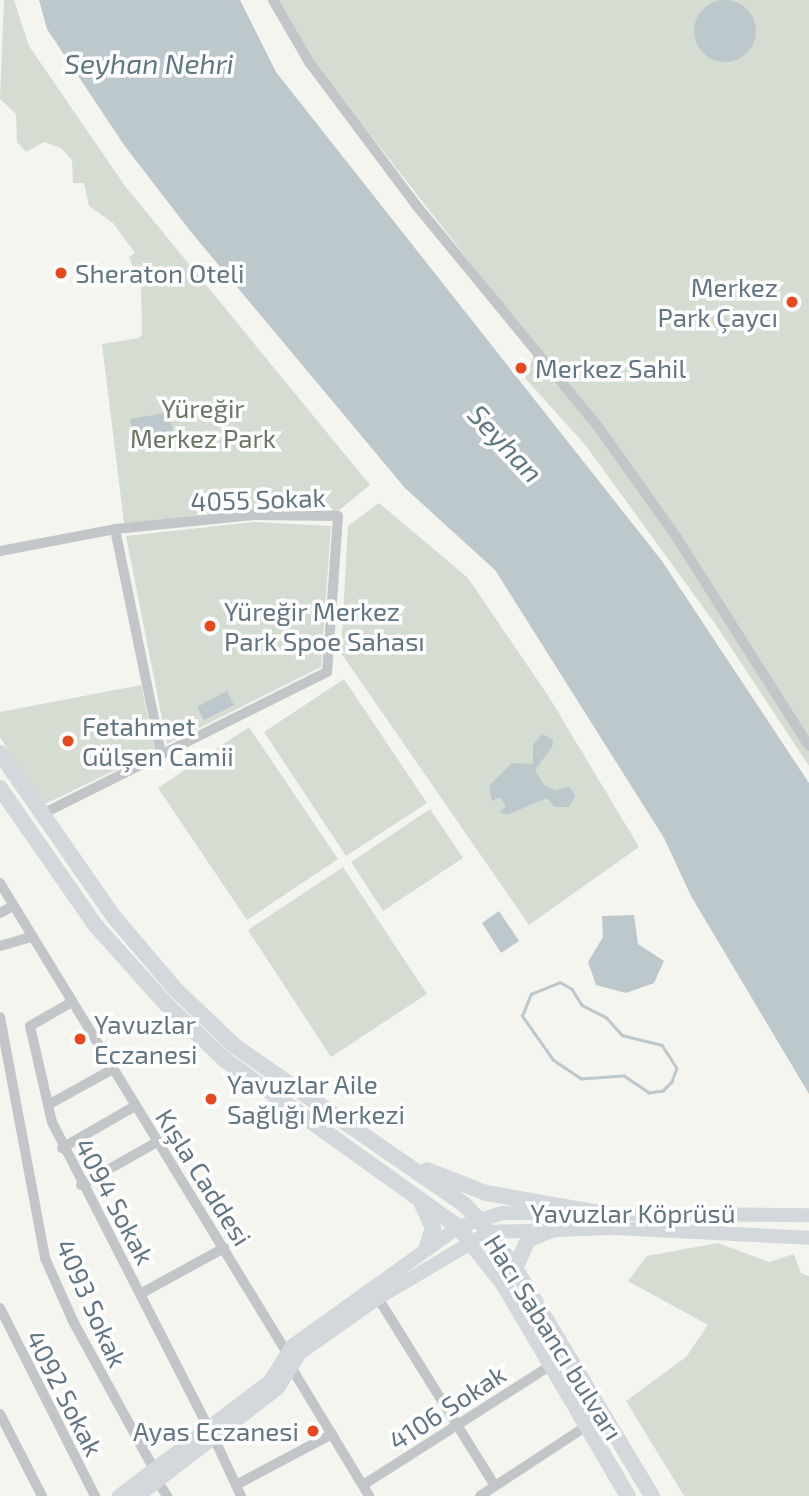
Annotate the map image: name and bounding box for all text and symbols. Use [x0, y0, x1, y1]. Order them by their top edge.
water label: Seyhan Nehri [64, 46, 234, 80]
place label: Sheraton Oteli [75, 257, 244, 289]
marker: Sheraton Oteli [53, 265, 69, 281]
place label: Merkez Park Çaycı [657, 271, 778, 332]
marker: Merkez Park Çaycı [784, 294, 800, 310]
place label: Merkez Sahil [535, 352, 686, 384]
marker: Merkez Sahil [513, 360, 529, 376]
park label: Yüreğir Merkez Park [130, 392, 276, 453]
water label: Seyhan [462, 397, 550, 489]
street label: 4055 Sokak [190, 481, 326, 517]
place label: Yüreğir Merkez Park Spoe Sahası [224, 595, 425, 656]
marker: Yüreğir Merkez Park Spoe Sahası [202, 618, 218, 634]
place label: Fetahmet Gülşen Camii [82, 710, 234, 772]
marker: Fetahmet Gülşen Camii [60, 733, 76, 749]
place label: Yavuzlar Eczanesi [94, 1008, 198, 1070]
marker: Yavuzlar Eczanesi [72, 1031, 88, 1047]
place label: Yavuzlar Aile Sağlığı Merkezi [227, 1068, 405, 1130]
marker: Yavuzlar Aile Sağlığı Merkezi [201, 1089, 221, 1109]
street label: Kışla Caddesi [150, 1103, 258, 1251]
street label: 4094 Sokak [69, 1133, 161, 1269]
street label: Yavuzlar Köprüsü [530, 1197, 736, 1229]
street label: Hacı Sabancı bulvarı [478, 1229, 630, 1445]
street label: 4093 Sokak [50, 1234, 134, 1372]
street label: 4092 Sokak [20, 1325, 110, 1461]
street label: 4106 Sokak [383, 1358, 511, 1456]
place label: Ayas Eczanesi [133, 1415, 299, 1447]
marker: Ayas Eczanesi [305, 1423, 321, 1439]

